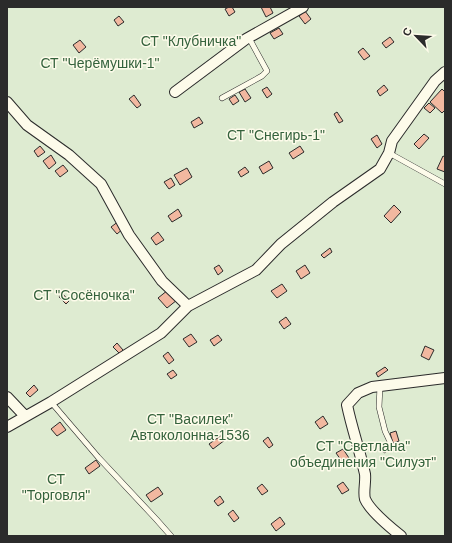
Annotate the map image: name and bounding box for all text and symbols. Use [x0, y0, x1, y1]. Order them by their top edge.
north arrow [396, 16, 436, 56]
text: С [400, 26, 414, 38]
park label: СТ "Клубничка" [141, 33, 241, 49]
park label: СТ "Черёмушки-1" [40, 55, 160, 71]
park label: СТ "Снегирь-1" [227, 127, 325, 143]
park label: СТ "Сосёночка" [33, 287, 135, 303]
park label: СТ "Василек" Автоколонна-1536 [130, 411, 250, 443]
park label: СТ "Светлана" объединения "Силуэт" [290, 438, 436, 470]
park label: СТ "Торговля" [22, 471, 90, 503]

